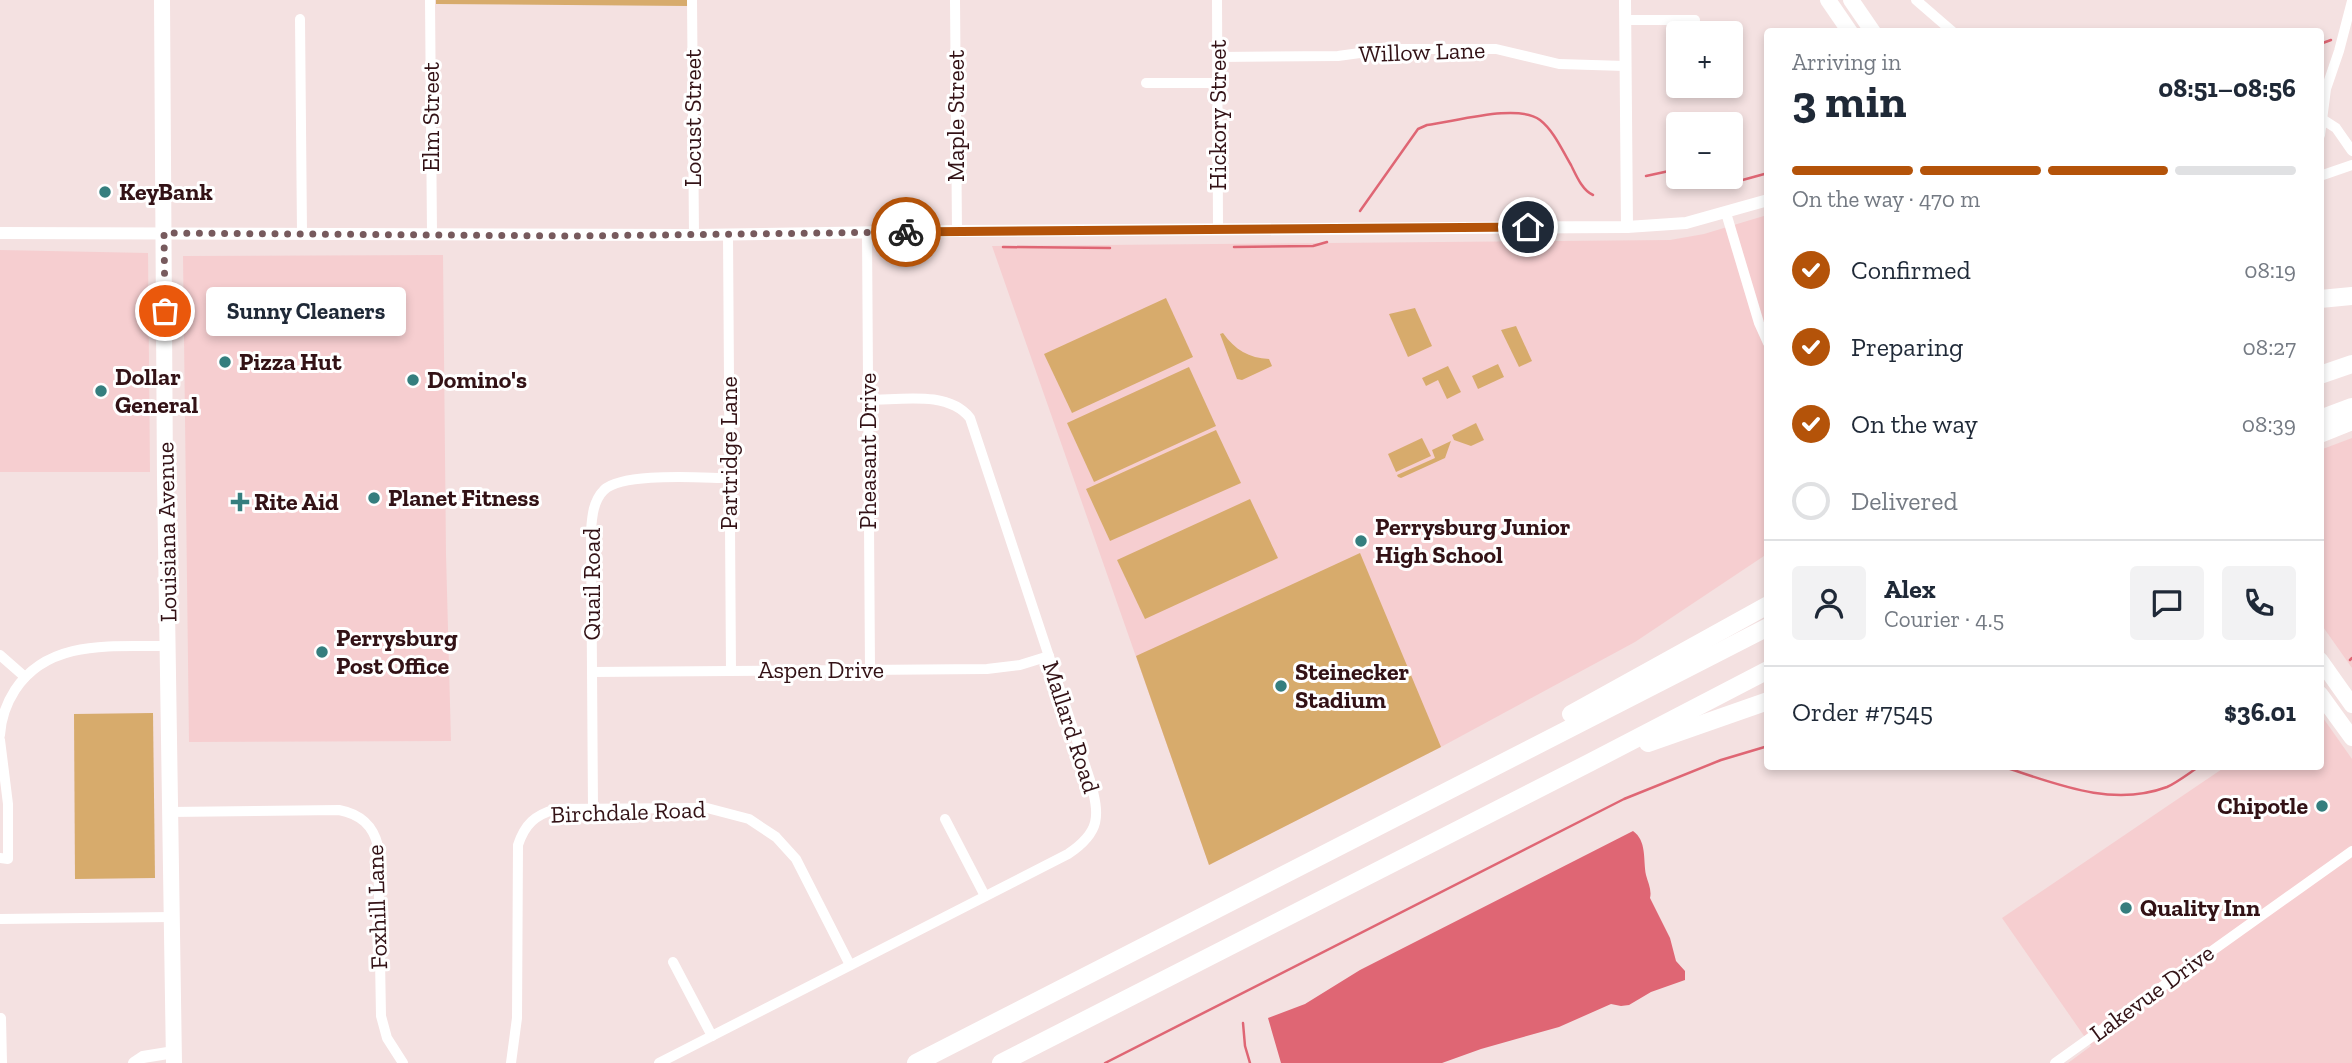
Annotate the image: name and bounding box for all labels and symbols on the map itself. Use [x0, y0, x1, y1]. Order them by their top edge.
street label: Willow Lane [1358, 35, 1486, 68]
street label: Hickory Street [1203, 40, 1232, 190]
street label: Locust Street [678, 49, 707, 187]
street label: Maple Street [941, 50, 970, 182]
street label: Elm Street [416, 62, 445, 172]
place label: KeyBank [119, 177, 213, 206]
marker: KeyBank [97, 184, 113, 200]
courier [871, 197, 941, 267]
pin [1498, 197, 1558, 257]
pin [135, 281, 195, 341]
callout: Sunny Cleaners [207, 286, 406, 336]
place label: Pizza Hut [239, 347, 342, 376]
marker: Pizza Hut [217, 354, 233, 370]
place label: Dollar General [115, 362, 199, 419]
place label: Domino's [427, 365, 527, 394]
marker: Domino's [405, 372, 421, 388]
street label: Pheasant Drive [853, 373, 882, 529]
street label: Partridge Lane [714, 376, 743, 530]
marker: Dollar General [93, 383, 109, 399]
street label: Louisiana Avenue [150, 442, 183, 623]
place label: Planet Fitness [388, 483, 539, 512]
place label: Rite Aid [254, 487, 339, 516]
marker: Planet Fitness [366, 490, 382, 506]
marker: Rite Aid [232, 494, 248, 510]
place label: Perrysburg Junior High School [1375, 512, 1571, 569]
street label: Quail Road [577, 528, 606, 640]
marker: Perrysburg Junior High School [1353, 533, 1369, 549]
place label: Perrysburg Post Office [336, 623, 458, 680]
marker: Perrysburg Post Office [314, 644, 330, 660]
street label: Aspen Drive [758, 655, 884, 684]
street label: Mallard Road [1036, 657, 1106, 797]
place label: Steinecker Stadium [1295, 657, 1410, 714]
marker: Steinecker Stadium [1273, 678, 1289, 694]
place label: Chipotle [2217, 791, 2308, 820]
street label: Birchdale Road [550, 794, 706, 829]
marker: Chipotle [2314, 798, 2330, 814]
street label: Foxhill Lane [360, 844, 393, 970]
place label: Quality Inn [2140, 893, 2260, 922]
marker: Quality Inn [2118, 900, 2134, 916]
street label: Lakevue Drive [2084, 938, 2219, 1047]

